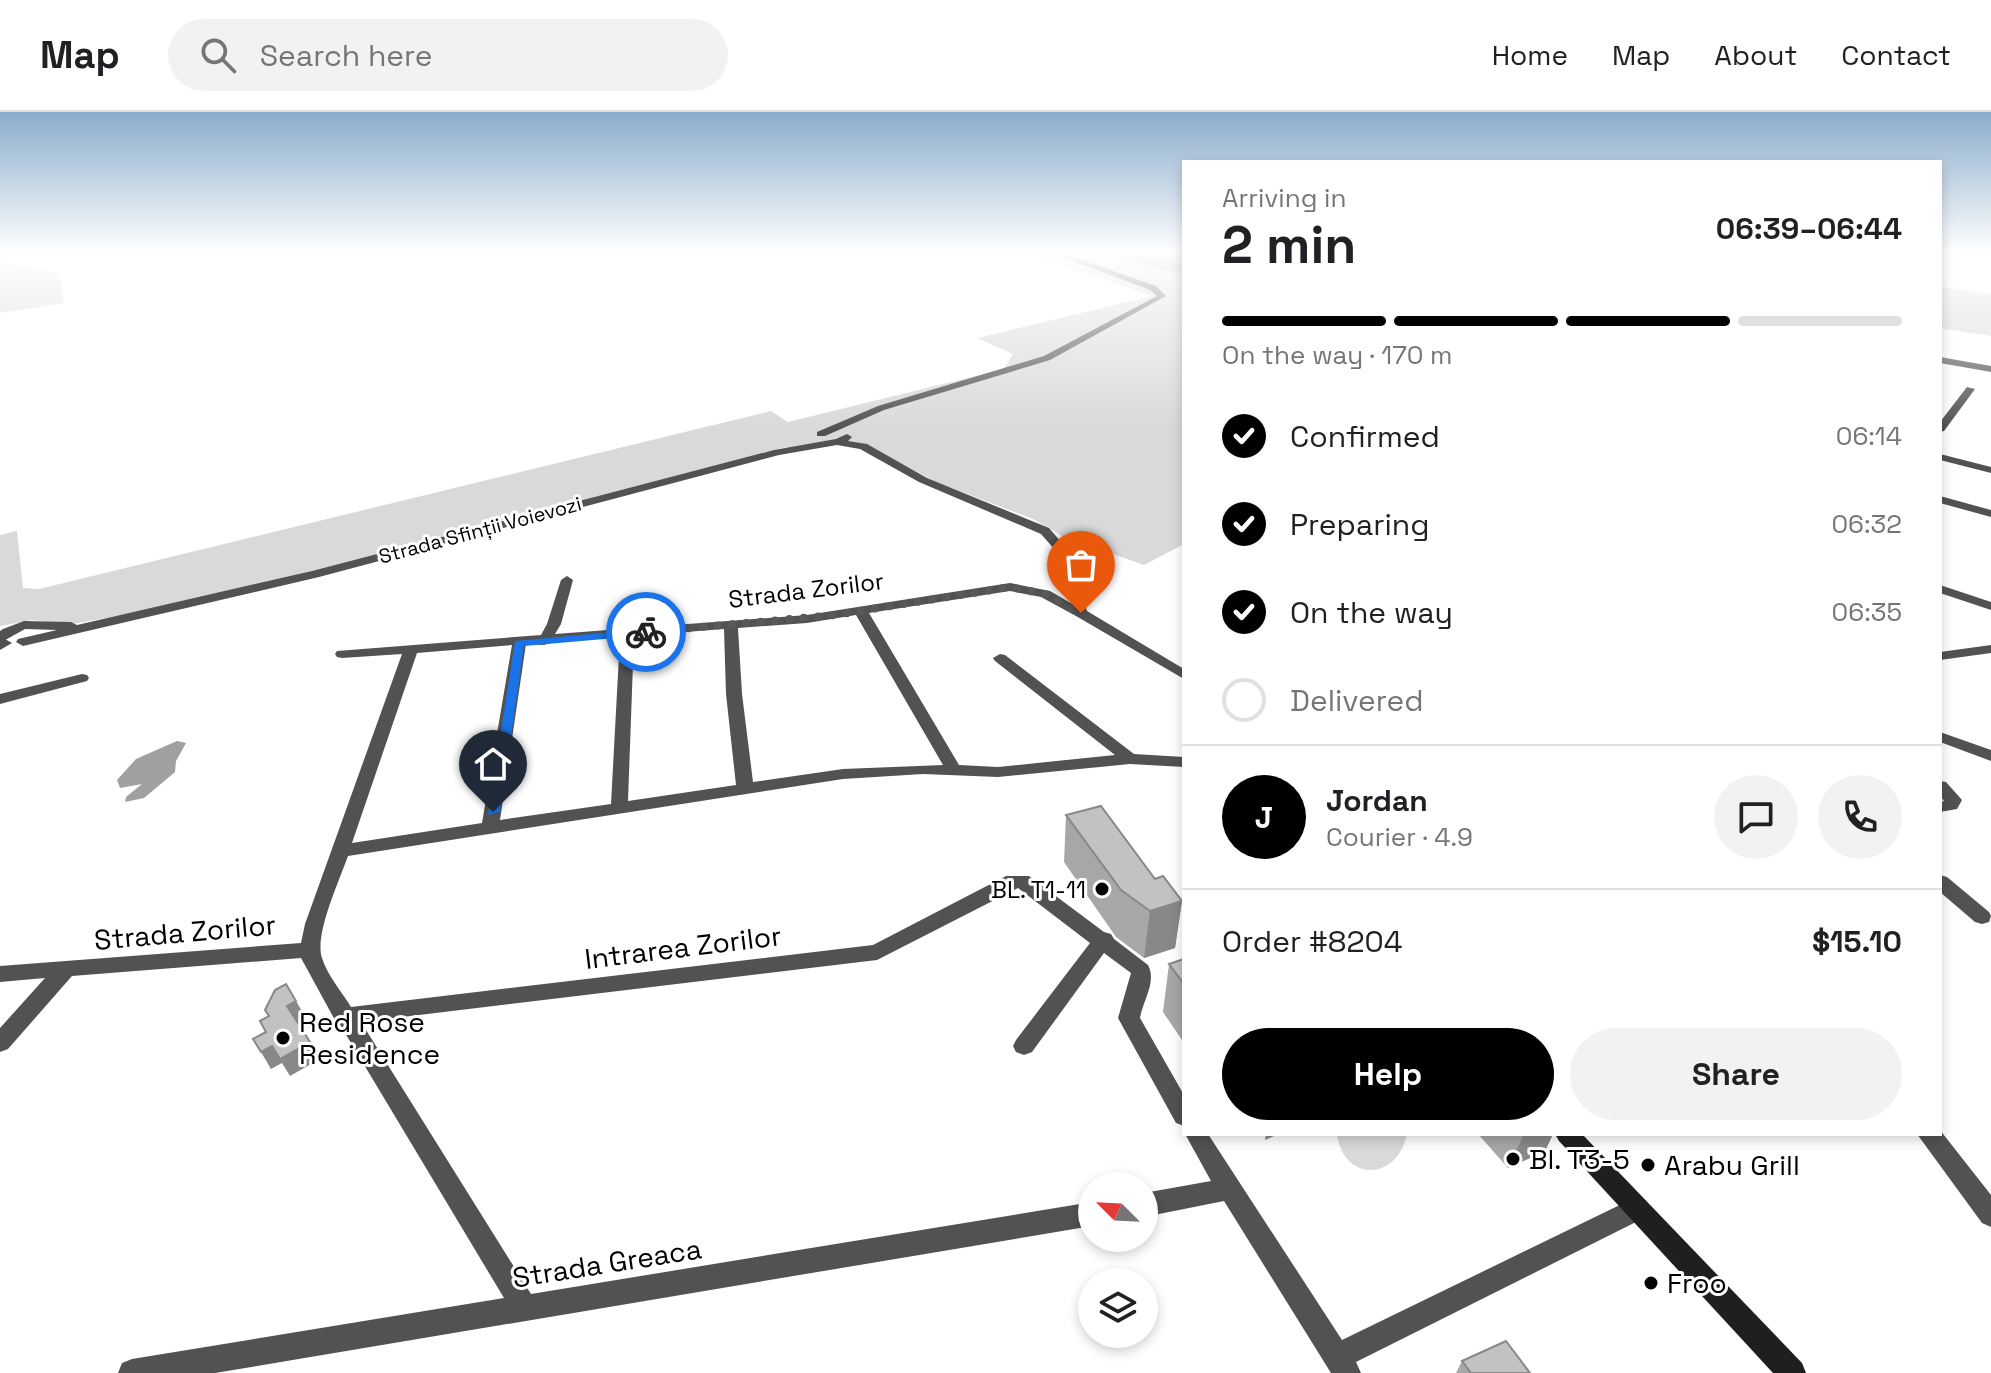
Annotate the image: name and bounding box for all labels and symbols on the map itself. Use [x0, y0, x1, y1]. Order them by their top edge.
street label: Strada Sfinții Voievozi [376, 490, 584, 570]
pin [1047, 531, 1115, 613]
street label: Strada Zorilor [727, 565, 885, 615]
courier [606, 592, 686, 672]
pin [459, 730, 527, 812]
place label: BL. T1-11 [991, 874, 1086, 905]
marker: BL. T1-11 [1093, 880, 1111, 898]
street label: Strada Zorilor [93, 906, 277, 958]
street label: Intrarea Zorilor [583, 917, 783, 977]
place label: Red Rose Residence [299, 1004, 440, 1072]
marker: Red Rose Residence [274, 1029, 292, 1047]
place label: Bl. T3-5 [1529, 1141, 1630, 1177]
place label: Arabu Grill [1664, 1147, 1800, 1183]
marker: Bl. T3-5 [1504, 1150, 1522, 1168]
marker: Arabu Grill [1639, 1156, 1657, 1174]
north arrow [1078, 1172, 1158, 1252]
street label: Strada Greaca [510, 1230, 704, 1296]
place label: Froo [1667, 1265, 1727, 1301]
marker: Froo [1642, 1274, 1660, 1292]

